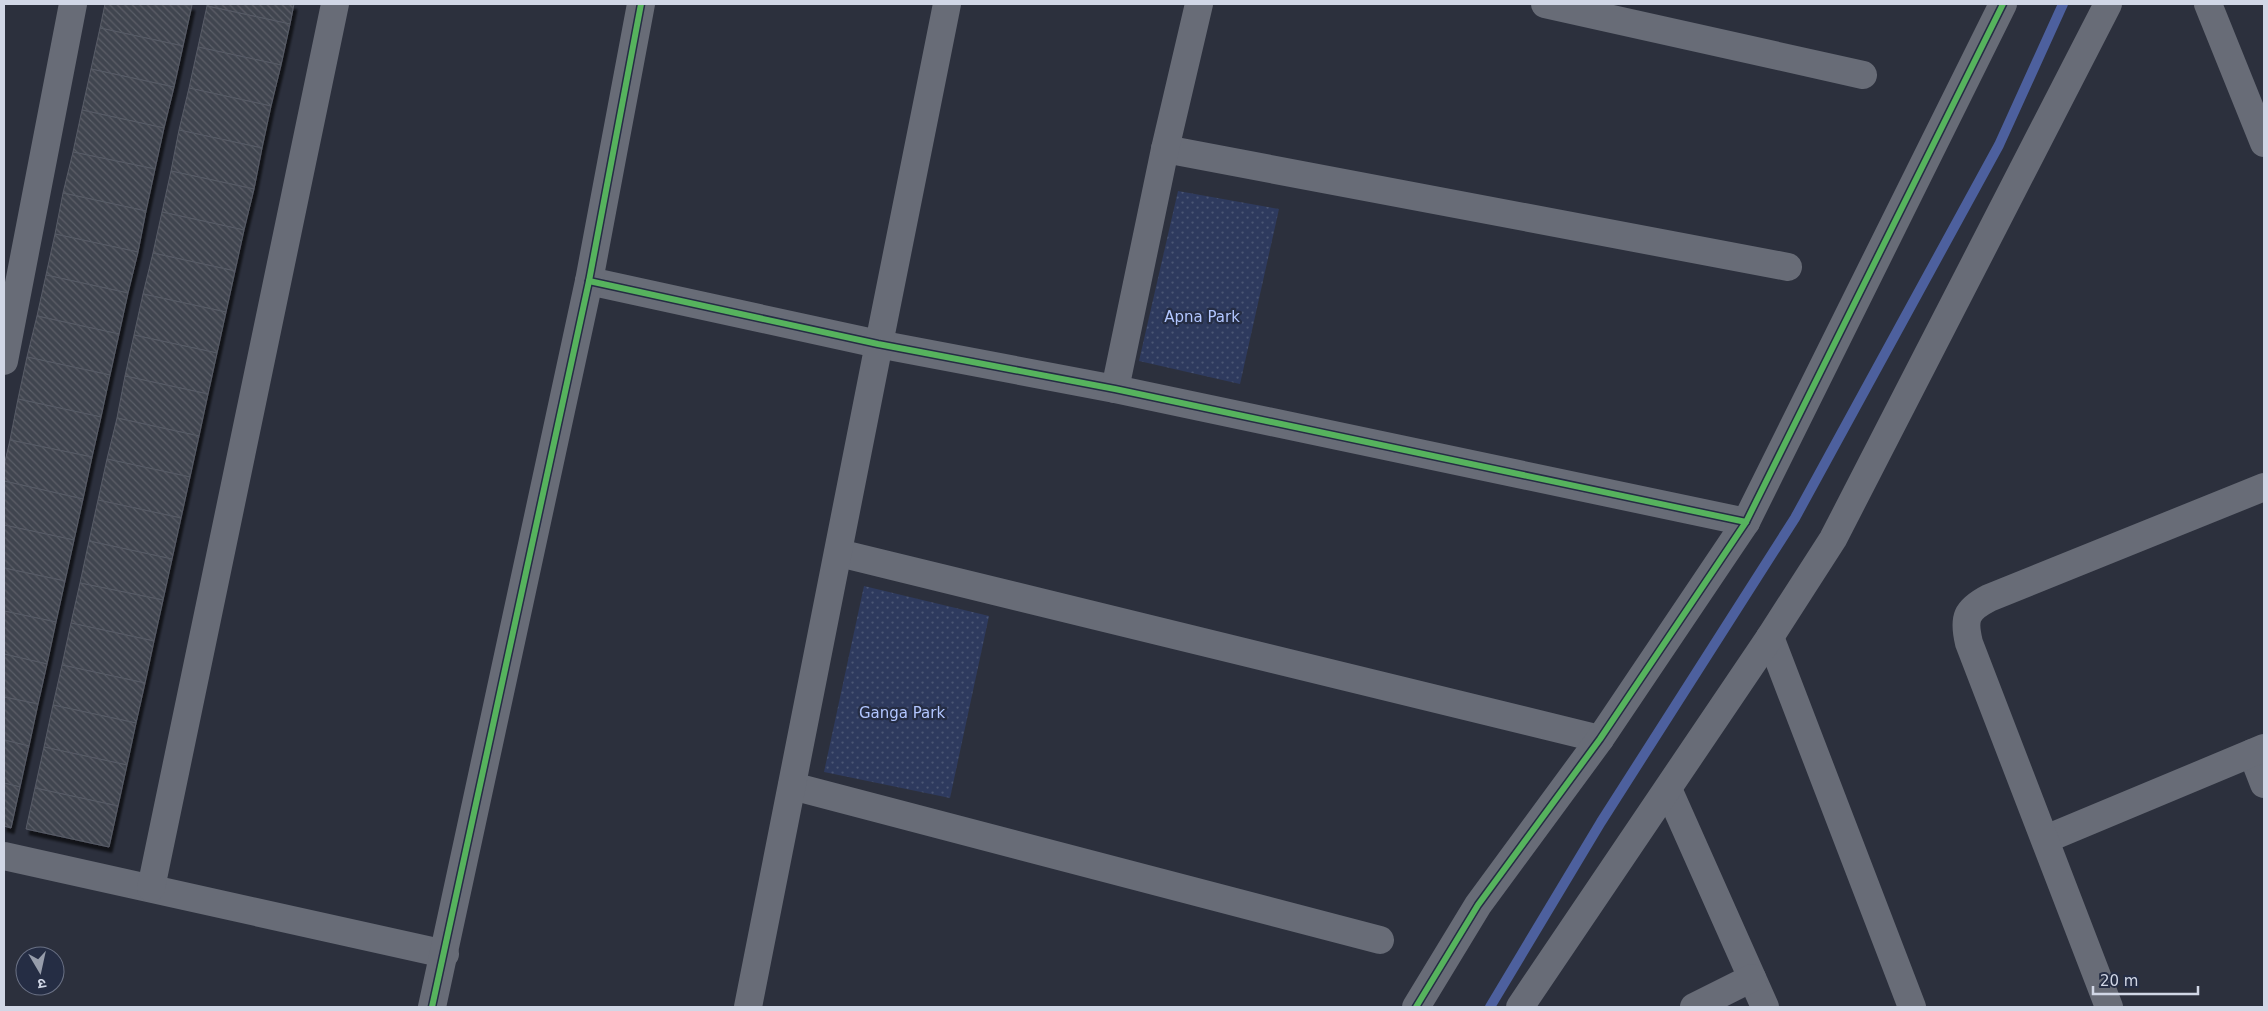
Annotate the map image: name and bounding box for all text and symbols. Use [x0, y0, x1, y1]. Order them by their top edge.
park label: Apna Park [1164, 308, 1240, 326]
park label: Ganga Park [859, 704, 945, 722]
north arrow [15, 946, 65, 996]
scale bar [2093, 964, 2198, 996]
text: 20 m [2100, 972, 2138, 990]
text: उ [36, 975, 47, 993]

